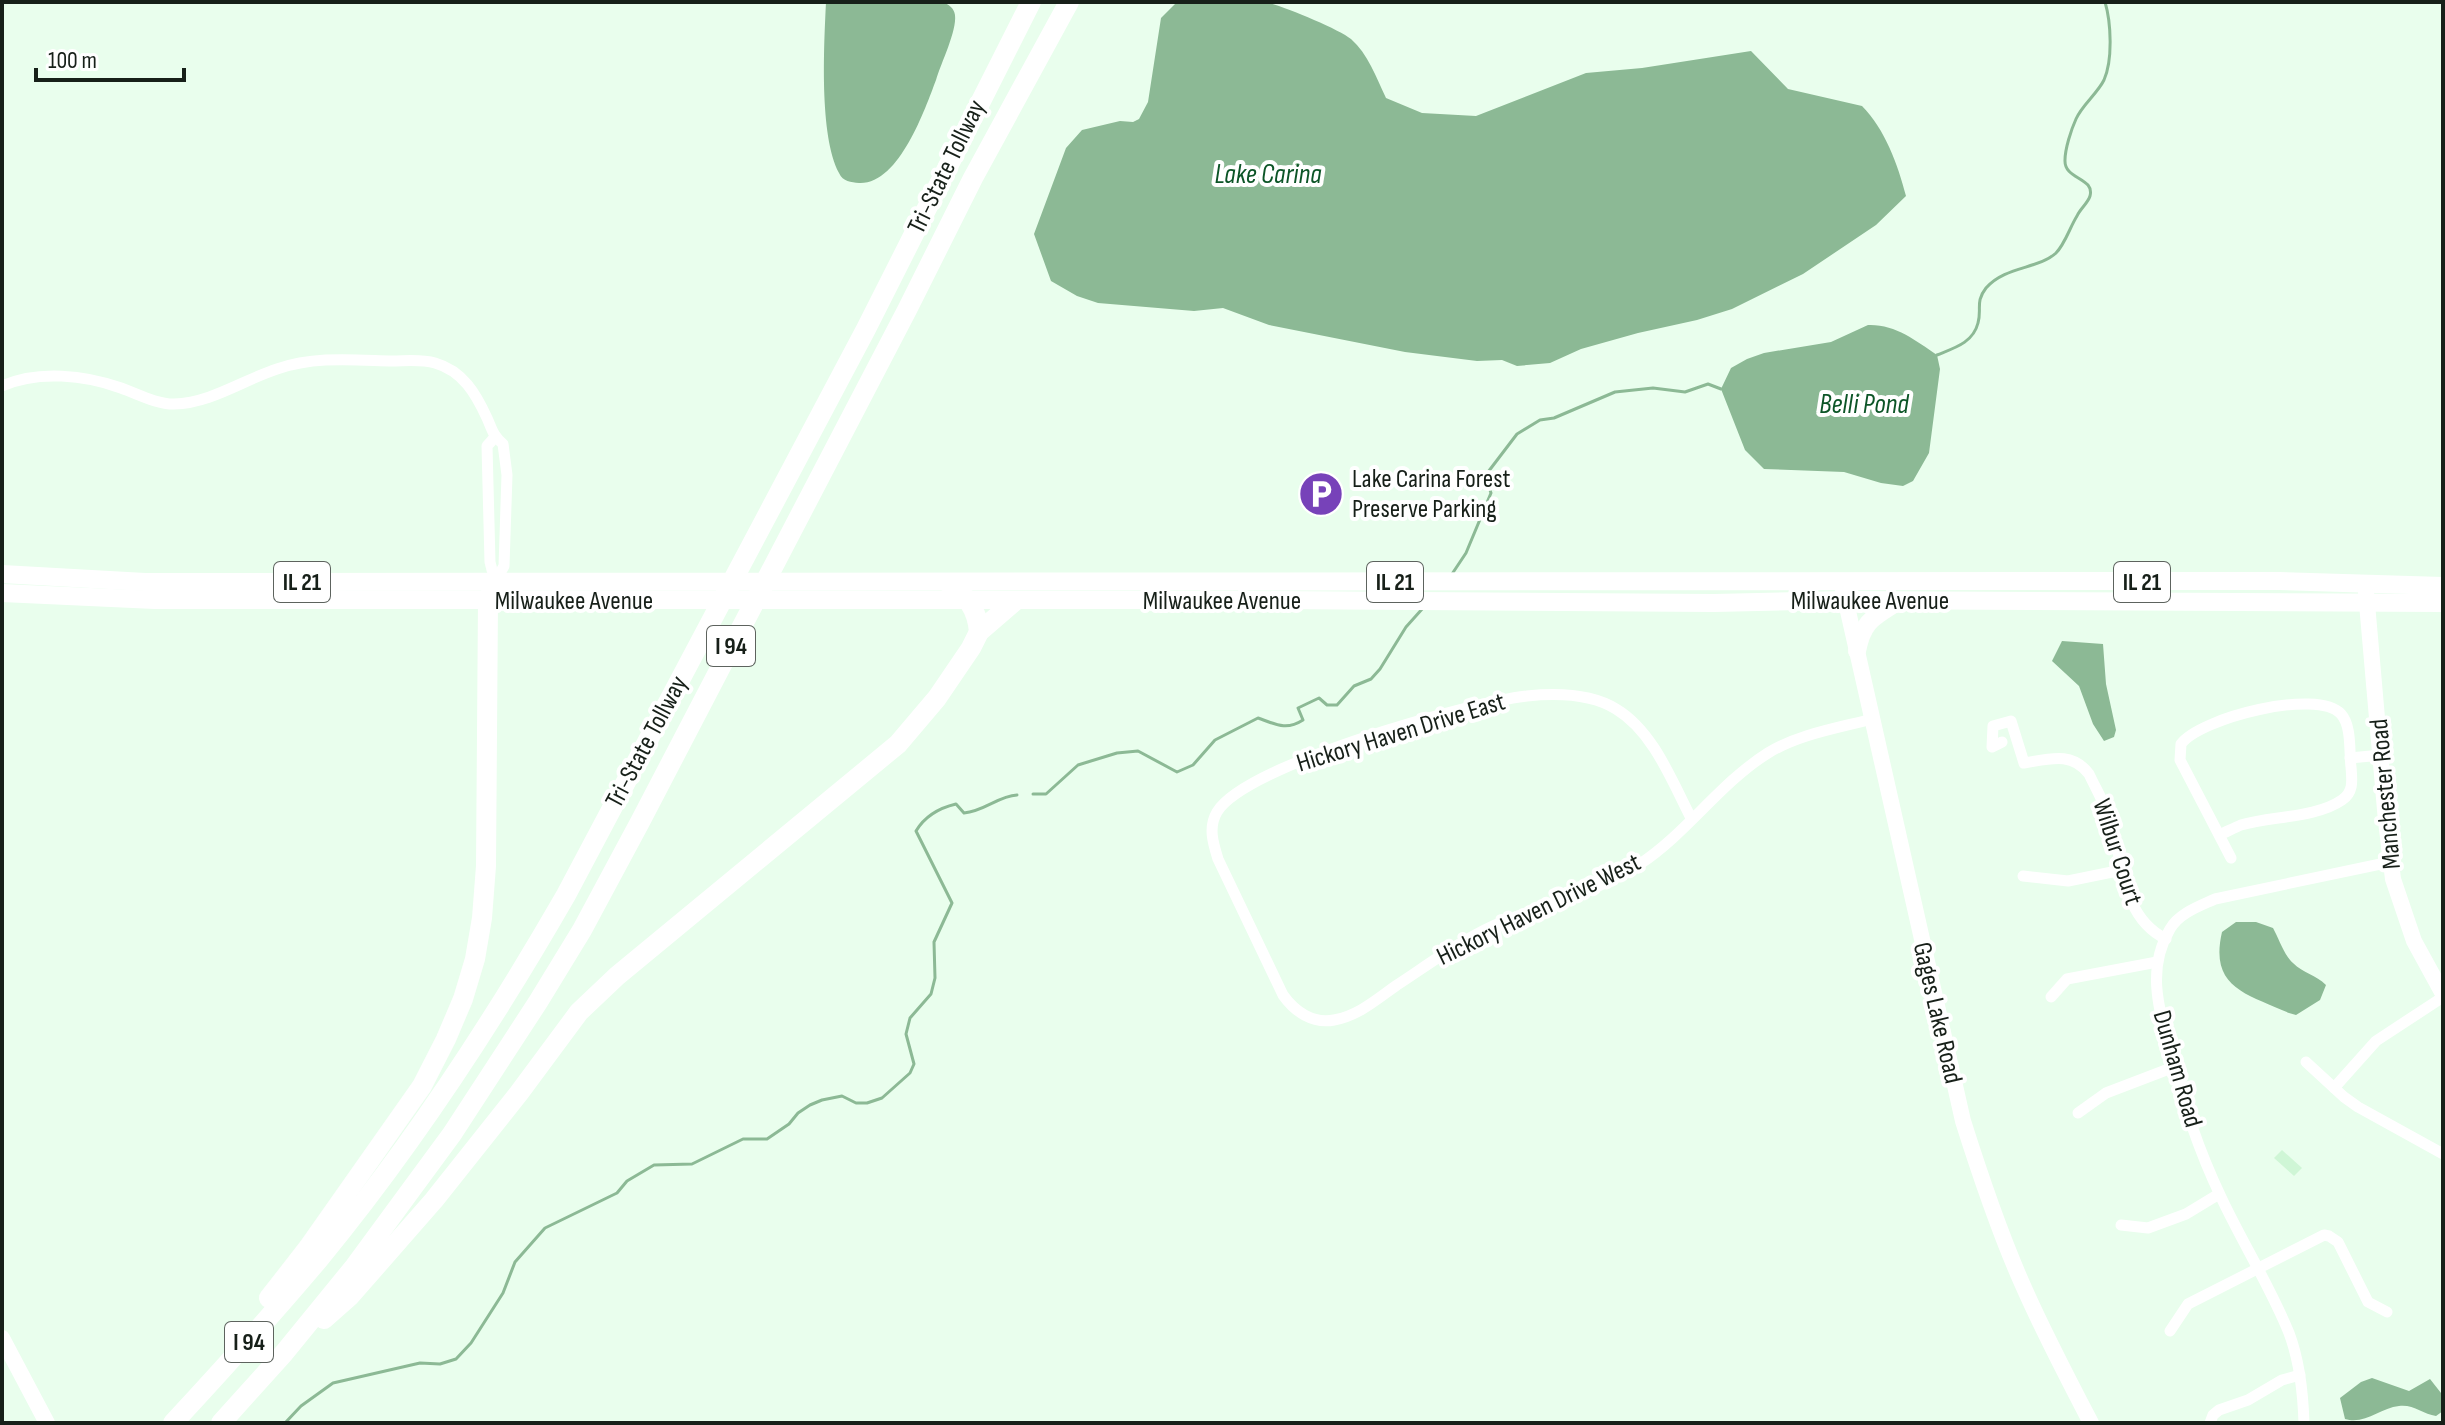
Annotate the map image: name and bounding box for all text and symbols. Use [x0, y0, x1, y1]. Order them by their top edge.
scale bar [36, 32, 184, 82]
text: 100 m [48, 46, 97, 75]
street label: Tri-State Tollway [901, 95, 993, 239]
water label: Lake Carina [1215, 158, 1322, 191]
water label: Belli Pond [1819, 388, 1910, 421]
place label: Lake Carina Forest Preserve Parking [1352, 464, 1511, 525]
parking icon: Lake Carina Forest Preserve Parking [1297, 470, 1345, 518]
road number: IL 21 [274, 562, 330, 602]
road number: IL 21 [1367, 562, 1423, 602]
road number: IL 21 [2114, 562, 2170, 602]
street label: Milwaukee Avenue [495, 586, 653, 617]
street label: Milwaukee Avenue [1143, 586, 1301, 617]
street label: Milwaukee Avenue [1791, 586, 1949, 617]
road number: I 94 [707, 626, 755, 666]
street label: Tri-State Tollway [599, 671, 695, 813]
street label: Hickory Haven Drive East [1293, 687, 1509, 779]
street label: Manchester Road [2364, 717, 2408, 871]
street label: Wilbur Court [2085, 795, 2149, 909]
street label: Hickory Haven Drive West [1432, 847, 1646, 973]
street label: Gages Lake Road [1906, 939, 1968, 1087]
street label: Dunham Road [2146, 1007, 2208, 1131]
road number: I 94 [225, 1322, 273, 1362]

